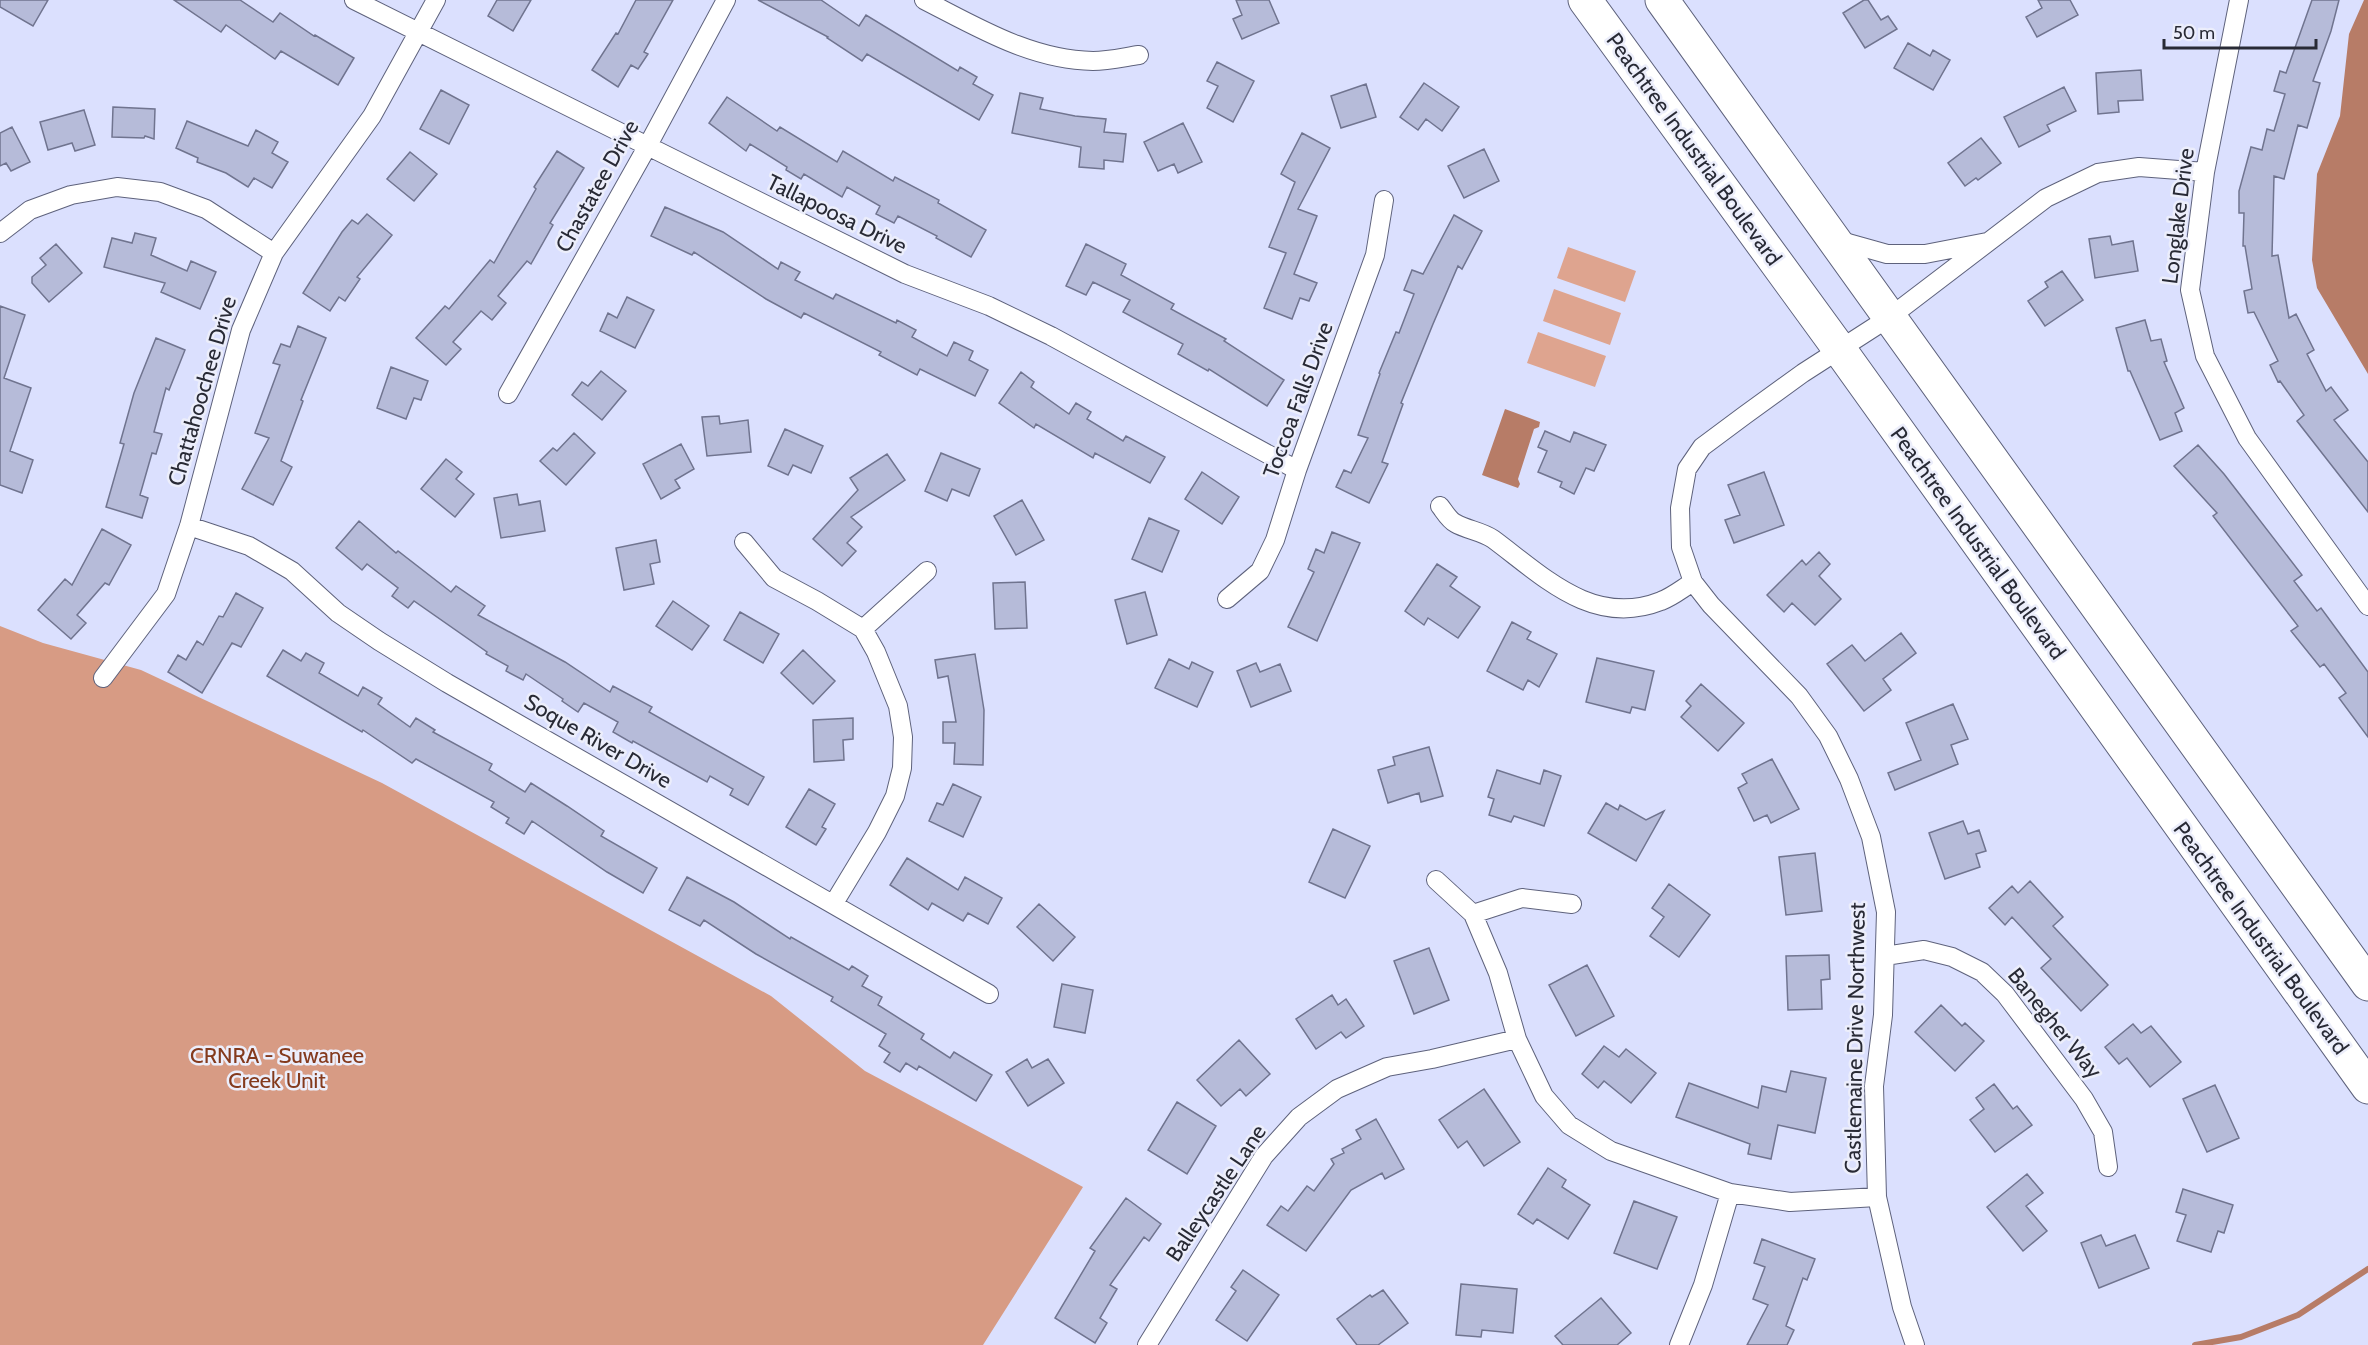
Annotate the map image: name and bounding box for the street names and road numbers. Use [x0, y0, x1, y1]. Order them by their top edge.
street label: Peachtree Industrial Boulevard [1601, 27, 1787, 271]
street label: Chastatee Drive [550, 115, 644, 257]
street label: Longlake Drive [2156, 146, 2200, 286]
street label: Tallapoosa Drive [763, 168, 911, 260]
street label: Chattahoochee Drive [162, 293, 242, 489]
street label: Toccoa Falls Drive [1257, 318, 1339, 482]
street label: Peachtree Industrial Boulevard [1885, 421, 2071, 665]
street label: Soque River Drive [519, 688, 677, 794]
street label: Peachtree Industrial Boulevard [2168, 816, 2354, 1060]
street label: Castlemaine Drive Northwest [1839, 902, 1871, 1174]
street label: Banegher Way [2002, 962, 2108, 1084]
street label: Balleycastle Lane [1160, 1119, 1272, 1267]

